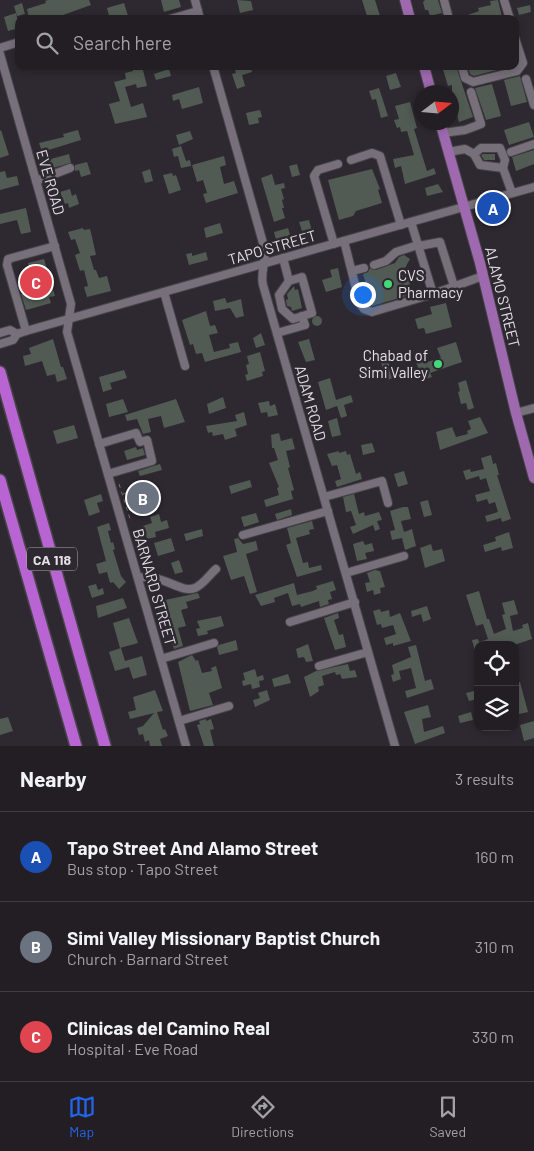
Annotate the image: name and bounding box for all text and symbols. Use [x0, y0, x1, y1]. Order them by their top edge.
search box [15, 15, 519, 70]
icon: search [33, 29, 61, 57]
text: Search here [73, 31, 172, 54]
north arrow [414, 85, 459, 130]
street label: EVE ROAD [33, 147, 69, 217]
pin: A [477, 189, 509, 227]
street label: TAPO STREET [226, 226, 318, 268]
street label: ALAMO STREET [482, 245, 524, 349]
pin: C [20, 263, 52, 301]
place label: CVS Pharmacy [398, 266, 463, 301]
marker: CVS Pharmacy [382, 278, 394, 290]
your location [350, 282, 376, 308]
place label: Chabad of Simi Valley [359, 346, 428, 381]
marker: Chabad of Simi Valley [432, 358, 444, 370]
street label: ADAM ROAD [292, 363, 330, 443]
pin: B [127, 479, 159, 517]
street label: BARNARD STREET [130, 526, 180, 648]
road number: CA 118 [27, 548, 77, 570]
map controls [474, 641, 519, 731]
button: locate [474, 641, 519, 686]
button: layers [474, 686, 519, 731]
text: Nearby [20, 766, 86, 791]
text: 3 results [455, 769, 514, 788]
text: Tapo Street And Alamo Street [67, 836, 318, 859]
text: A [31, 847, 41, 866]
text: 160 m [475, 847, 514, 866]
text: Bus stop · Tapo Street [67, 859, 218, 878]
text: Simi Valley Missionary Baptist Church [67, 926, 380, 949]
text: B [31, 937, 41, 956]
text: 310 m [475, 937, 514, 956]
text: Church · Barnard Street [67, 949, 228, 968]
text: Clinicas del Camino Real [67, 1016, 270, 1039]
text: C [31, 1027, 41, 1046]
text: 330 m [472, 1027, 514, 1046]
text: Hospital · Eve Road [67, 1039, 198, 1058]
tab: Map [68, 1093, 96, 1140]
tab: Directions [231, 1093, 294, 1140]
tab: Saved [429, 1093, 466, 1140]

